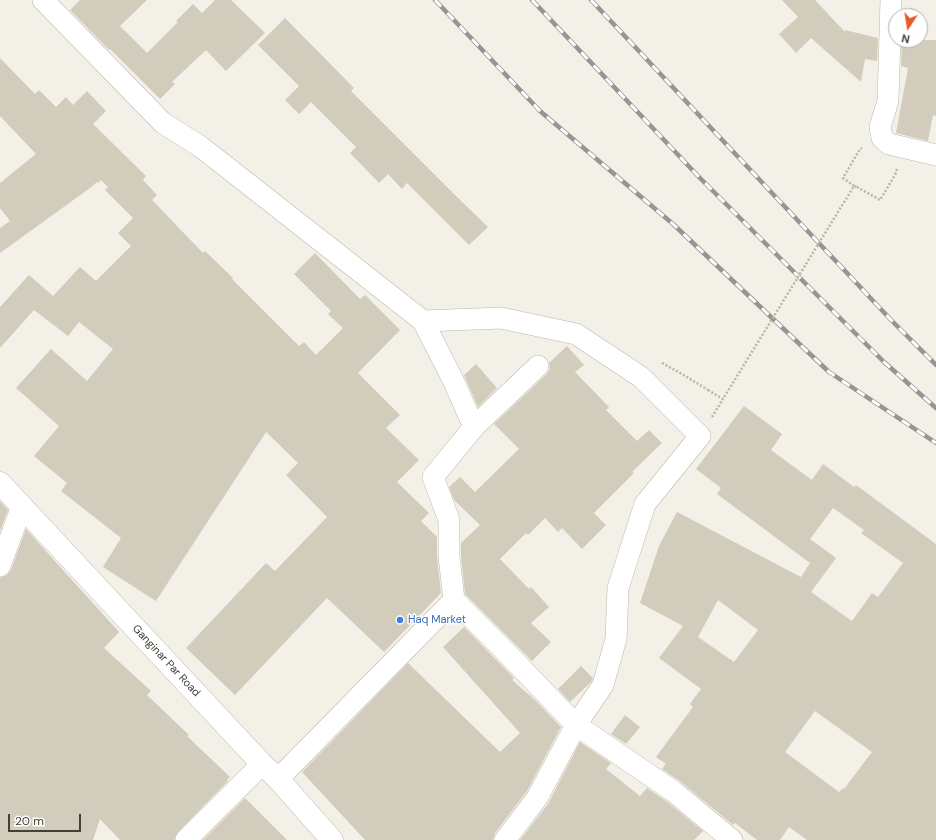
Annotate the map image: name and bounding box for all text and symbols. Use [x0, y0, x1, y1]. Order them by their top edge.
north arrow [888, 8, 928, 48]
text: N [900, 31, 911, 46]
place label: Haq Market [408, 613, 466, 627]
marker: Haq Market [395, 615, 405, 625]
street label: Ganginar Par Road [129, 622, 203, 700]
scale bar [10, 806, 83, 832]
text: 20 m [15, 813, 44, 829]

